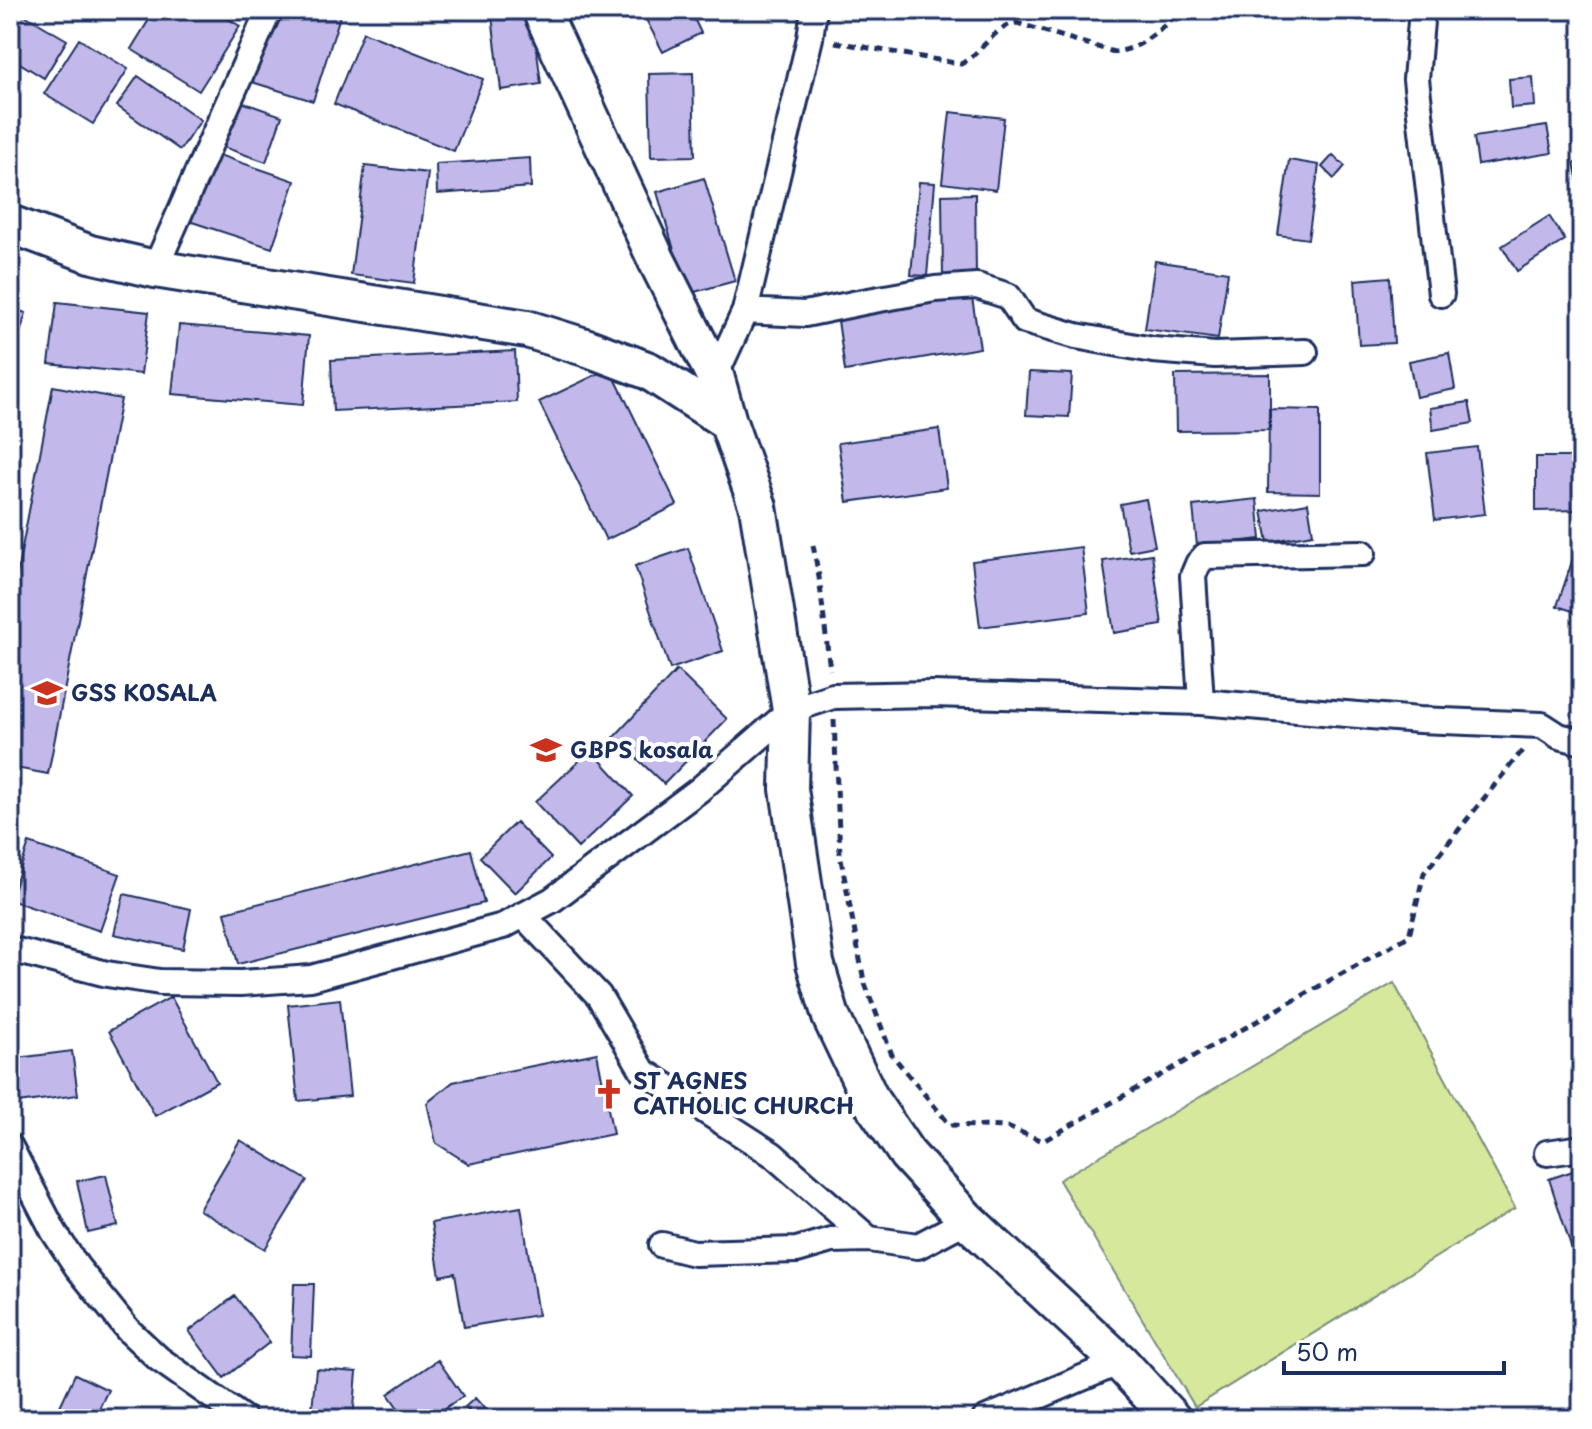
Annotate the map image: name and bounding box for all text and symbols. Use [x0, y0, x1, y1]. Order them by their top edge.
place label: GSS KOSALA [71, 675, 217, 708]
school or university icon: GSS KOSALA [30, 676, 64, 710]
place label: GBPS kosala [570, 732, 714, 765]
school or university icon: GBPS kosala [529, 733, 563, 767]
place label: ST AGNES CATHOLIC CHURCH [633, 1063, 854, 1121]
church icon: ST AGNES CATHOLIC CHURCH [592, 1077, 626, 1111]
scale bar [1284, 1325, 1504, 1375]
text: 50 m [1296, 1333, 1358, 1369]

